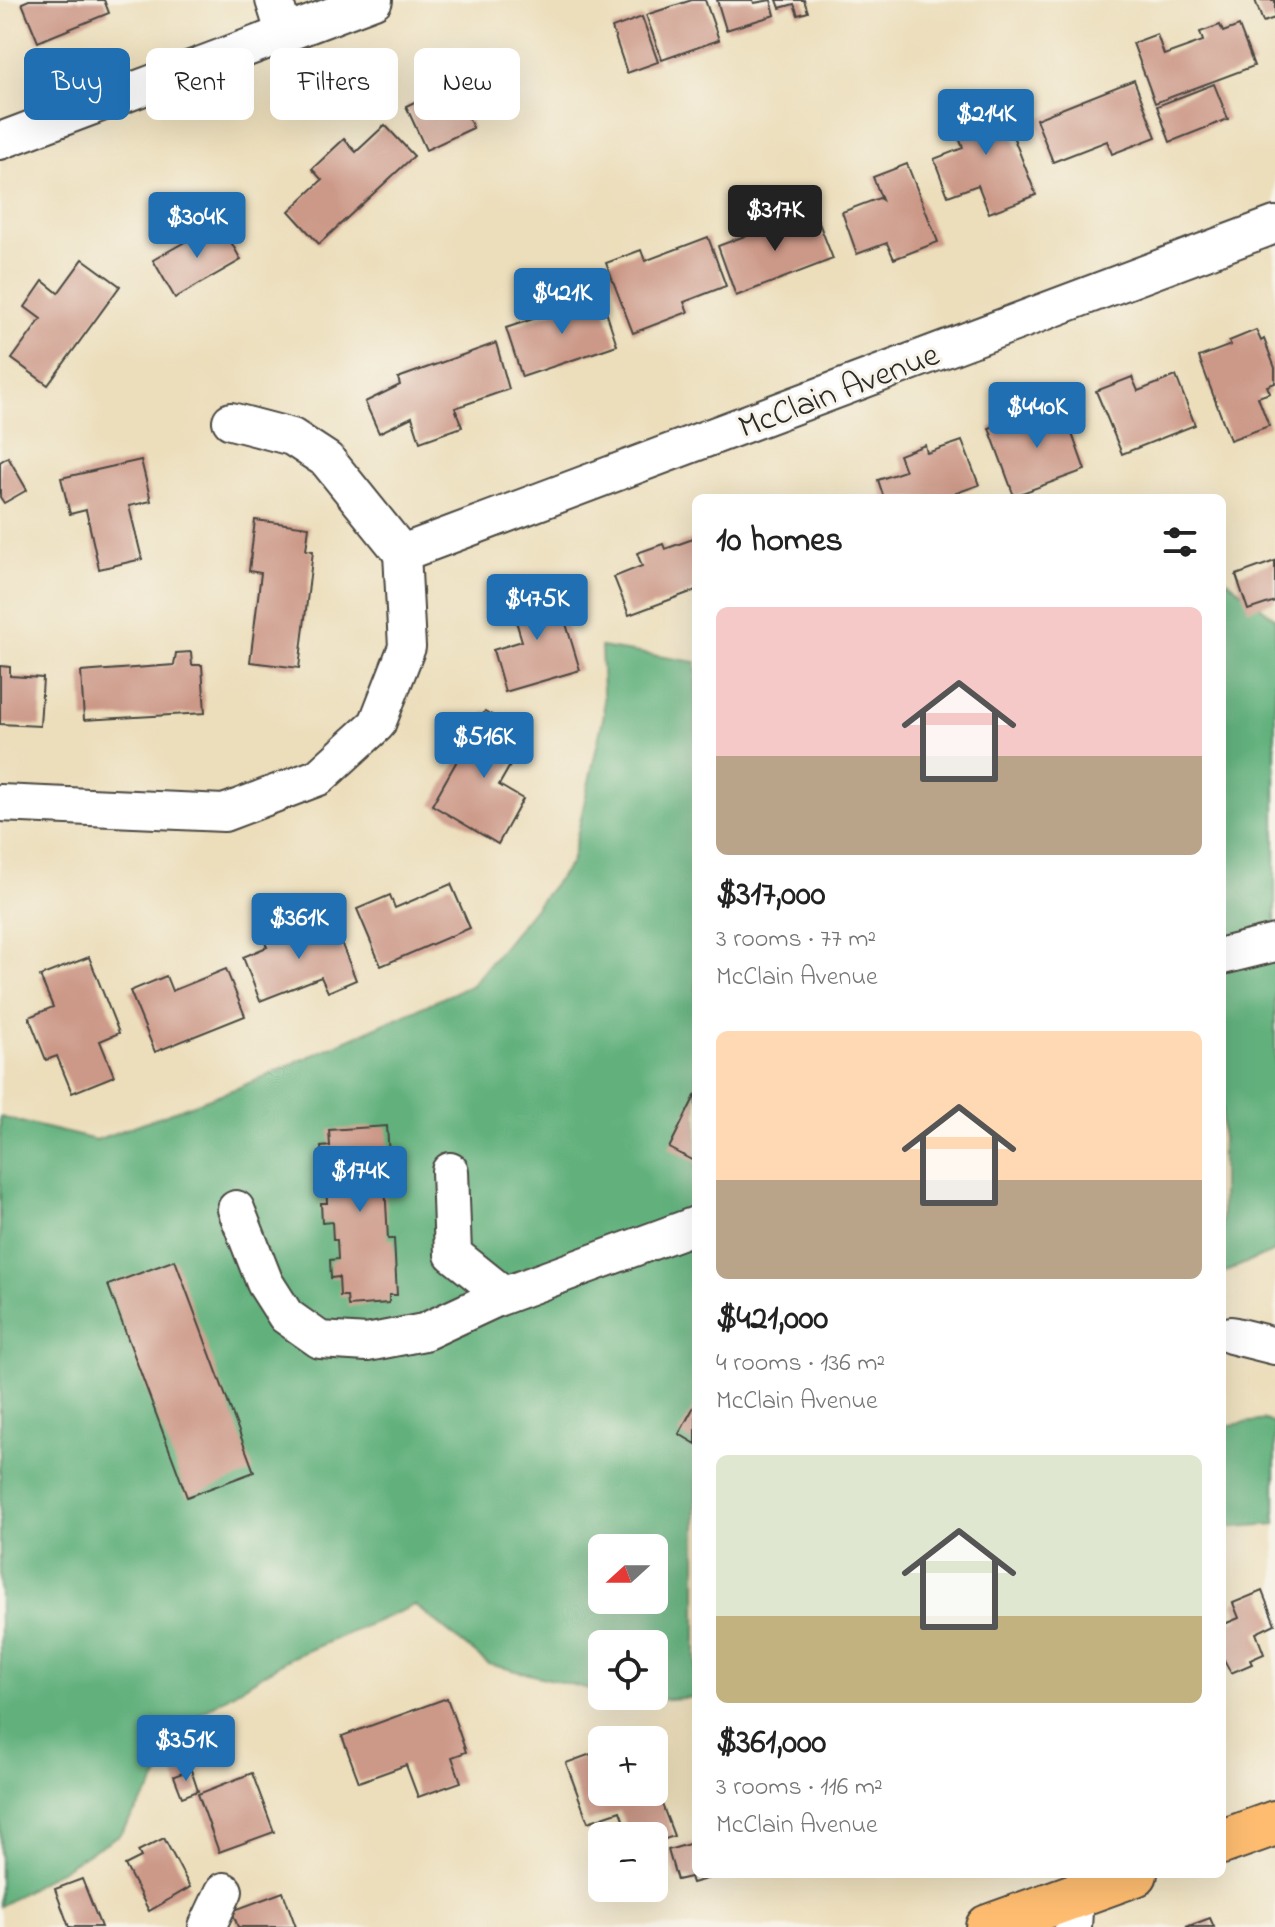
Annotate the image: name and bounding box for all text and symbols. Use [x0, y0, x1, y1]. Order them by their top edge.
chip: Buy [24, 48, 130, 120]
chip: Rent [146, 48, 254, 120]
chip: Filters [270, 48, 398, 120]
chip: New [414, 48, 520, 120]
pin: $214K [930, 89, 1042, 157]
text: $214K [956, 96, 1016, 134]
pin: $317K [719, 185, 831, 253]
pin: $304K [141, 192, 253, 260]
text: $317K [746, 192, 804, 230]
text: $304K [166, 199, 228, 237]
pin: $421K [506, 268, 618, 336]
text: $421K [532, 275, 592, 313]
street label: McClain Avenue [732, 331, 948, 454]
pin: $440K [981, 382, 1093, 450]
text: $440K [1007, 389, 1068, 427]
text: 10 homes [716, 517, 843, 567]
icon: filters [1158, 520, 1202, 564]
pin: $475K [481, 574, 593, 642]
text: $475K [505, 581, 569, 619]
icon: home [887, 659, 1031, 803]
pin: $516K [428, 712, 540, 780]
text: $516K [453, 719, 515, 757]
text: $317,000 [716, 871, 825, 921]
pin: $361K [243, 893, 355, 961]
text: $361K [270, 900, 328, 938]
text: 3 rooms · 77 m² [716, 921, 876, 959]
text: McClain Avenue [716, 959, 878, 997]
icon: home [887, 1083, 1031, 1227]
pin: $174K [304, 1146, 416, 1214]
text: $174K [331, 1153, 389, 1191]
text: $421,000 [716, 1295, 828, 1345]
text: 4 rooms · 136 m² [716, 1345, 885, 1383]
text: McClain Avenue [716, 1383, 878, 1421]
icon: home [887, 1507, 1031, 1651]
north arrow [588, 1534, 668, 1614]
map controls [588, 1534, 668, 1902]
button: locate [588, 1630, 668, 1710]
pin: $351K [130, 1715, 242, 1783]
text: $361,000 [716, 1719, 826, 1769]
text: $351K [155, 1722, 217, 1760]
button: + [588, 1726, 668, 1806]
text: 3 rooms · 116 m² [716, 1769, 883, 1807]
text: McClain Avenue [716, 1807, 878, 1845]
button: − [588, 1822, 668, 1902]

